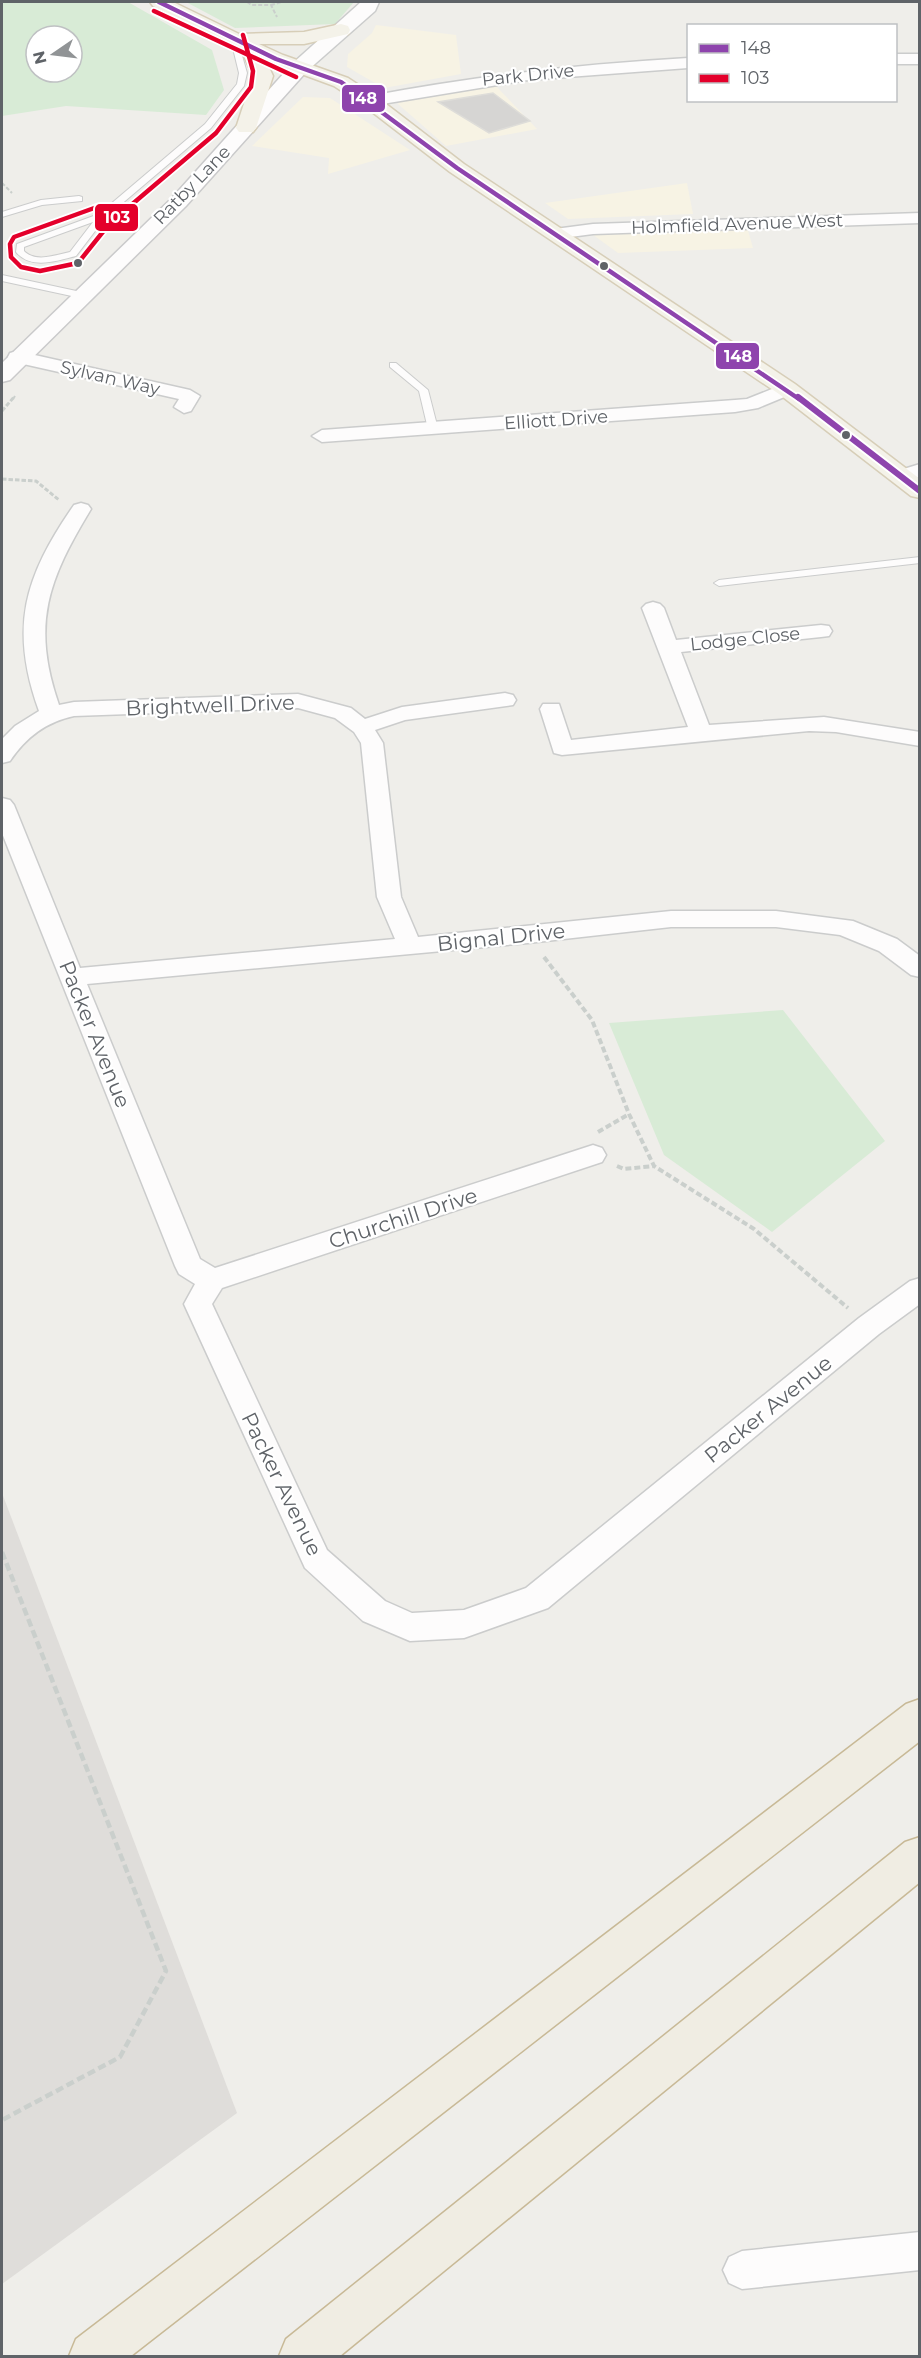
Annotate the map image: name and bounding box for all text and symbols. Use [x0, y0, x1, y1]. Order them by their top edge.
north arrow [24, 24, 84, 84]
legend [687, 24, 897, 102]
text: 148 [741, 37, 771, 59]
text: N [29, 49, 51, 66]
street label: Park Drive [481, 59, 576, 91]
text: 103 [741, 67, 769, 89]
line badge: 148 [341, 84, 386, 113]
text: 148 [349, 89, 377, 108]
street label: Ratby Lane [149, 141, 235, 229]
line badge: 103 [94, 203, 139, 232]
text: 103 [104, 208, 130, 227]
street label: Holmfield Avenue West [631, 209, 843, 239]
unlabelled marker [72, 257, 84, 269]
unlabelled marker [598, 260, 610, 272]
line badge: 148 [715, 342, 760, 370]
text: 148 [724, 347, 752, 366]
street label: Sylvan Way [58, 356, 162, 400]
street label: Elliott Drive [503, 405, 609, 435]
unlabelled marker [840, 429, 852, 441]
street label: Lodge Close [689, 622, 801, 656]
street label: Brightwell Drive [125, 690, 295, 720]
street label: Bignal Drive [436, 918, 566, 956]
street label: Packer Avenue [54, 957, 136, 1111]
street label: Churchill Drive [326, 1182, 480, 1254]
street label: Packer Avenue [699, 1350, 837, 1468]
street label: Packer Avenue [236, 1408, 328, 1560]

